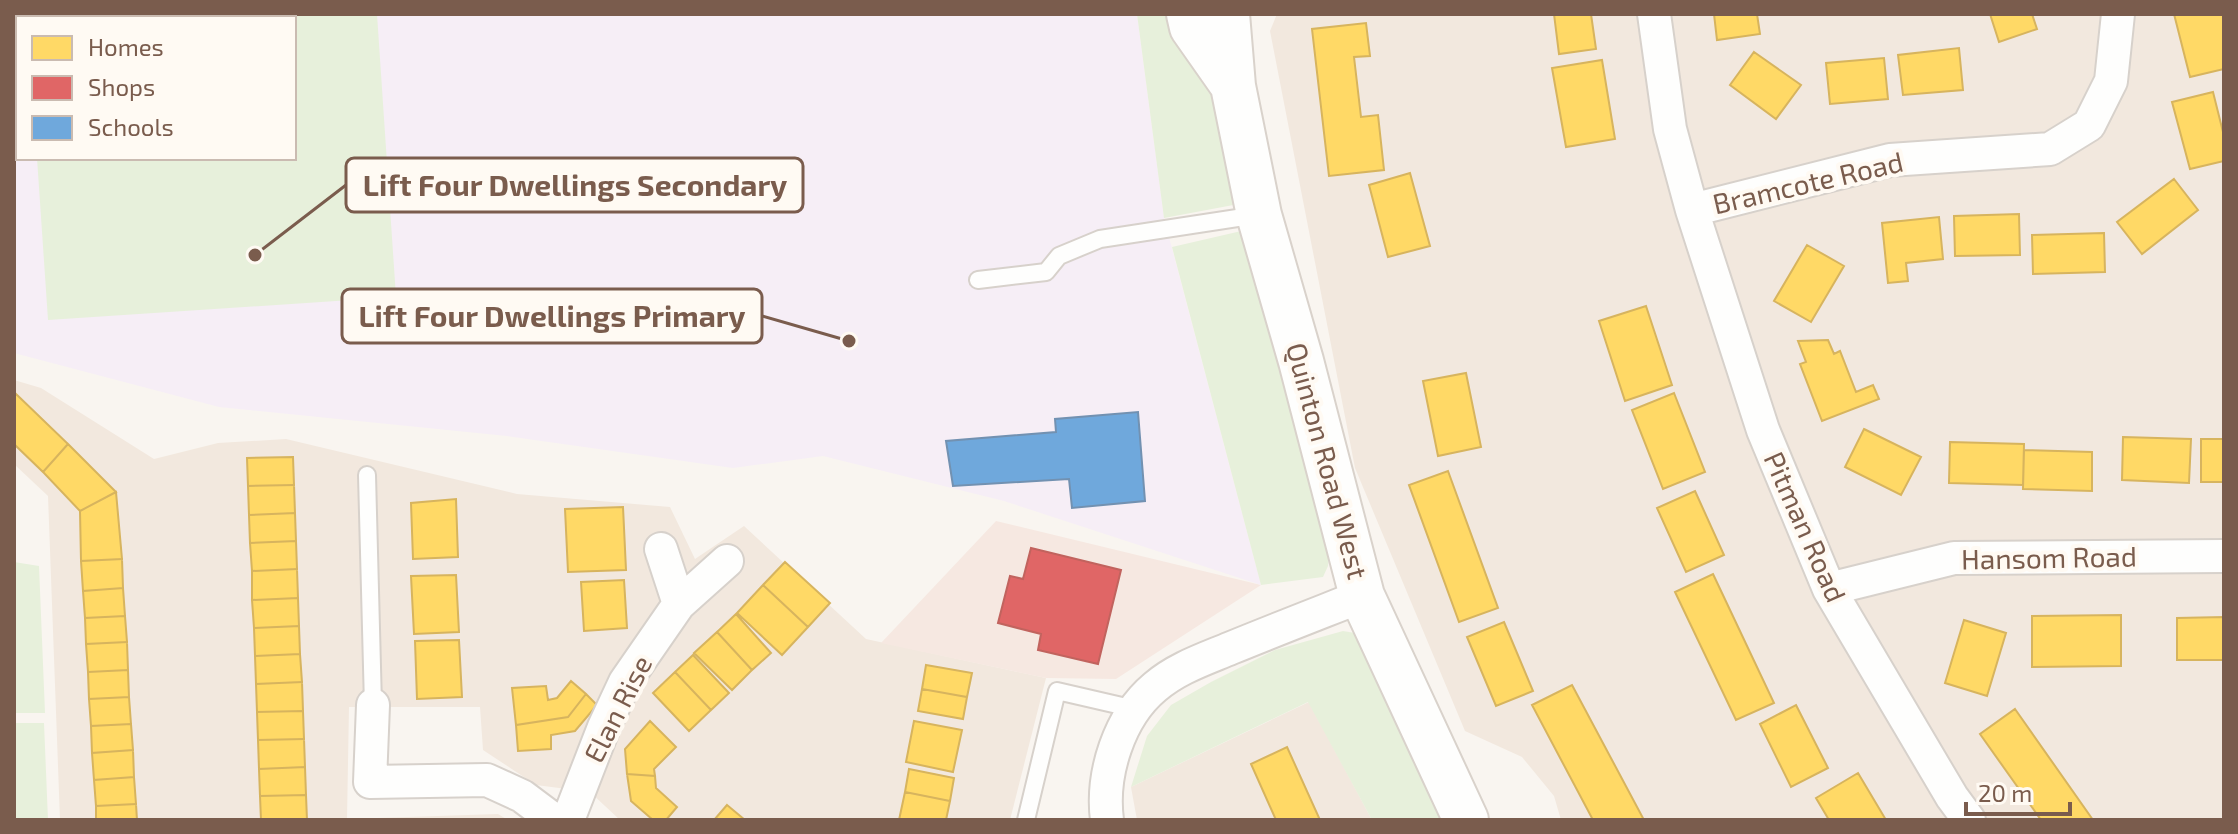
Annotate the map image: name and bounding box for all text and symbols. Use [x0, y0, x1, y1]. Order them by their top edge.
legend [16, 16, 296, 160]
text: Homes [88, 32, 164, 61]
text: Shops [88, 72, 155, 101]
text: Schools [88, 112, 174, 141]
street label: Bramcote Road [1709, 144, 1906, 220]
callout: Lift Four Dwellings Secondary [346, 158, 803, 212]
text: Lift Four Dwellings Secondary [363, 166, 787, 203]
callout: Lift Four Dwellings Primary [342, 289, 762, 343]
text: Lift Four Dwellings Primary [358, 297, 746, 334]
street label: Quinton Road West [1280, 339, 1376, 583]
street label: Pitman Road [1758, 446, 1854, 607]
street label: Hansom Road [1961, 538, 2137, 576]
street label: Elan Rise [576, 649, 658, 768]
scale bar [1966, 766, 2070, 816]
text: 20 m [1978, 778, 2032, 807]

